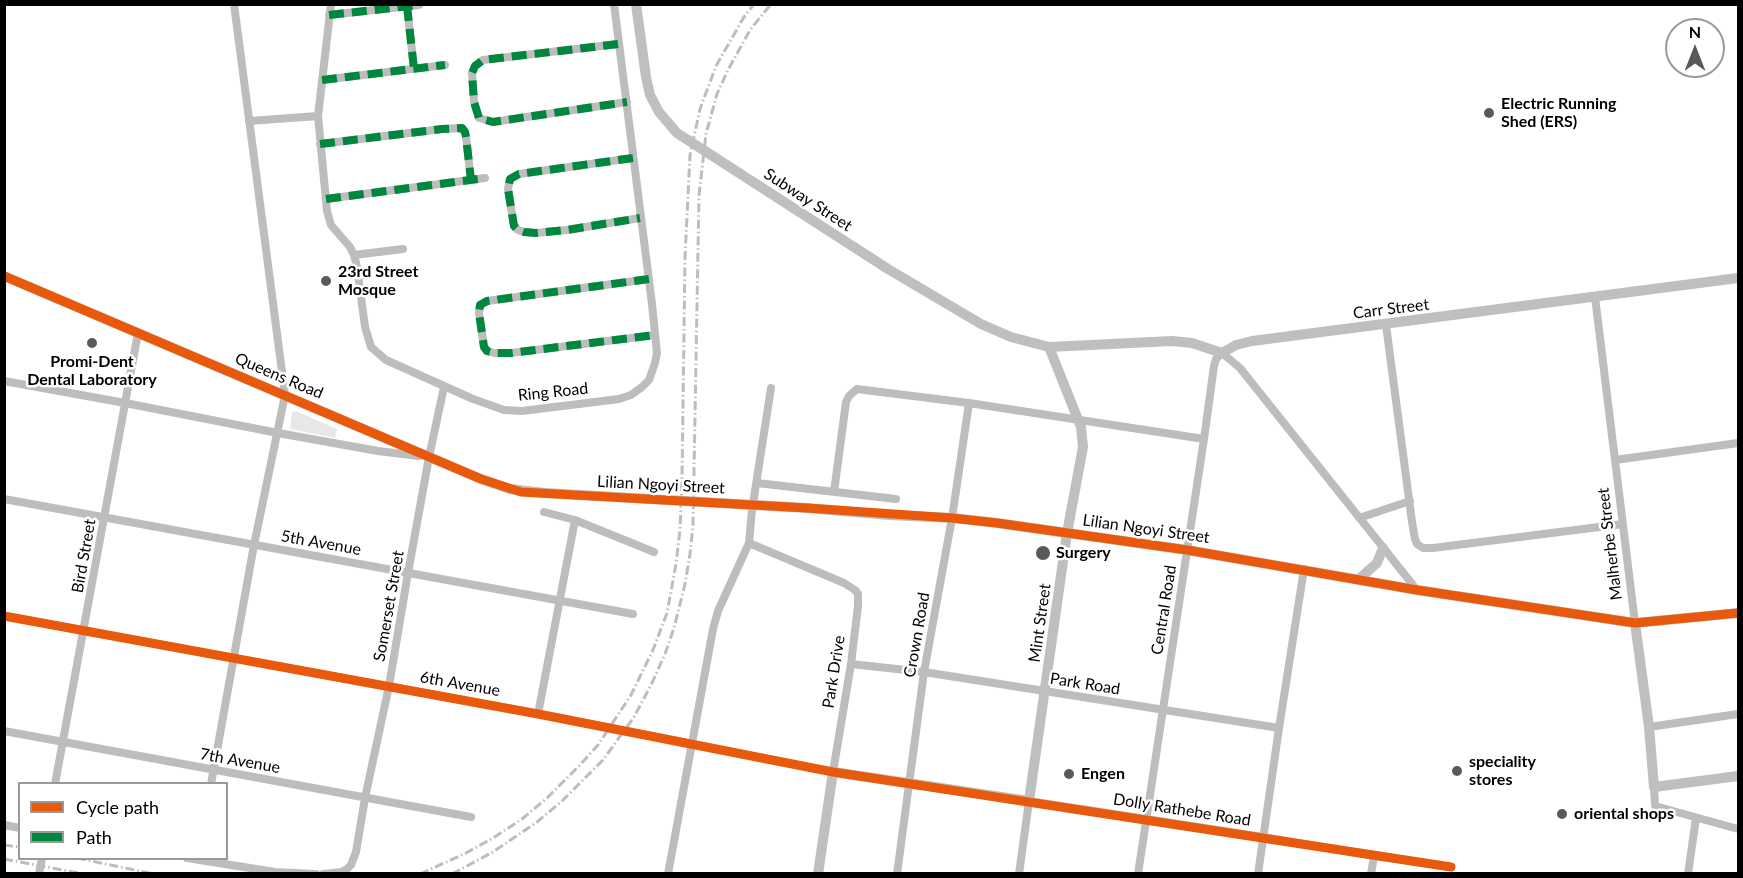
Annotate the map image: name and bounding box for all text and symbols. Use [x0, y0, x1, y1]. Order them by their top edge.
north arrow [1665, 18, 1725, 78]
text: N [1689, 22, 1701, 41]
place label: Electric Running Shed (ERS) [1501, 94, 1617, 132]
marker: Electric Running Shed (ERS) [1482, 106, 1496, 120]
street label: Subway Street [760, 164, 856, 236]
place label: 23rd Street Mosque [338, 262, 418, 300]
marker: 23rd Street Mosque [319, 274, 333, 288]
street label: Carr Street [1352, 295, 1430, 323]
marker: Promi-Dent Dental Laboratory [85, 336, 99, 350]
street label: Queens Road [232, 349, 326, 403]
place label: Promi-Dent Dental Laboratory [27, 352, 157, 390]
street label: Ring Road [517, 379, 589, 405]
street label: Lilian Ngoyi Street [597, 472, 725, 498]
street label: Malherbe Street [1594, 487, 1626, 601]
street label: Lilian Ngoyi Street [1081, 511, 1211, 547]
street label: Bird Street [68, 518, 100, 594]
street label: 5th Avenue [279, 527, 363, 559]
place label: Surgery [1056, 543, 1111, 563]
marker: Surgery [1034, 544, 1052, 562]
street label: Somerset Street [370, 549, 408, 663]
street label: Central Road [1147, 564, 1181, 656]
street label: Mint Street [1025, 582, 1055, 664]
street label: Crown Road [900, 591, 934, 679]
street label: Park Drive [819, 634, 849, 710]
street label: 6th Avenue [418, 668, 502, 700]
street label: Park Road [1049, 669, 1121, 699]
street label: 7th Avenue [198, 745, 282, 777]
place label: speciality stores [1469, 752, 1536, 790]
place label: Engen [1081, 764, 1125, 784]
marker: speciality stores [1450, 764, 1464, 778]
marker: Engen [1062, 767, 1076, 781]
legend [18, 782, 228, 860]
street label: Dolly Rathebe Road [1112, 790, 1252, 830]
text: Cycle path [76, 796, 159, 818]
place label: oriental shops [1574, 804, 1674, 824]
marker: oriental shops [1555, 807, 1569, 821]
text: Path [76, 826, 112, 848]

